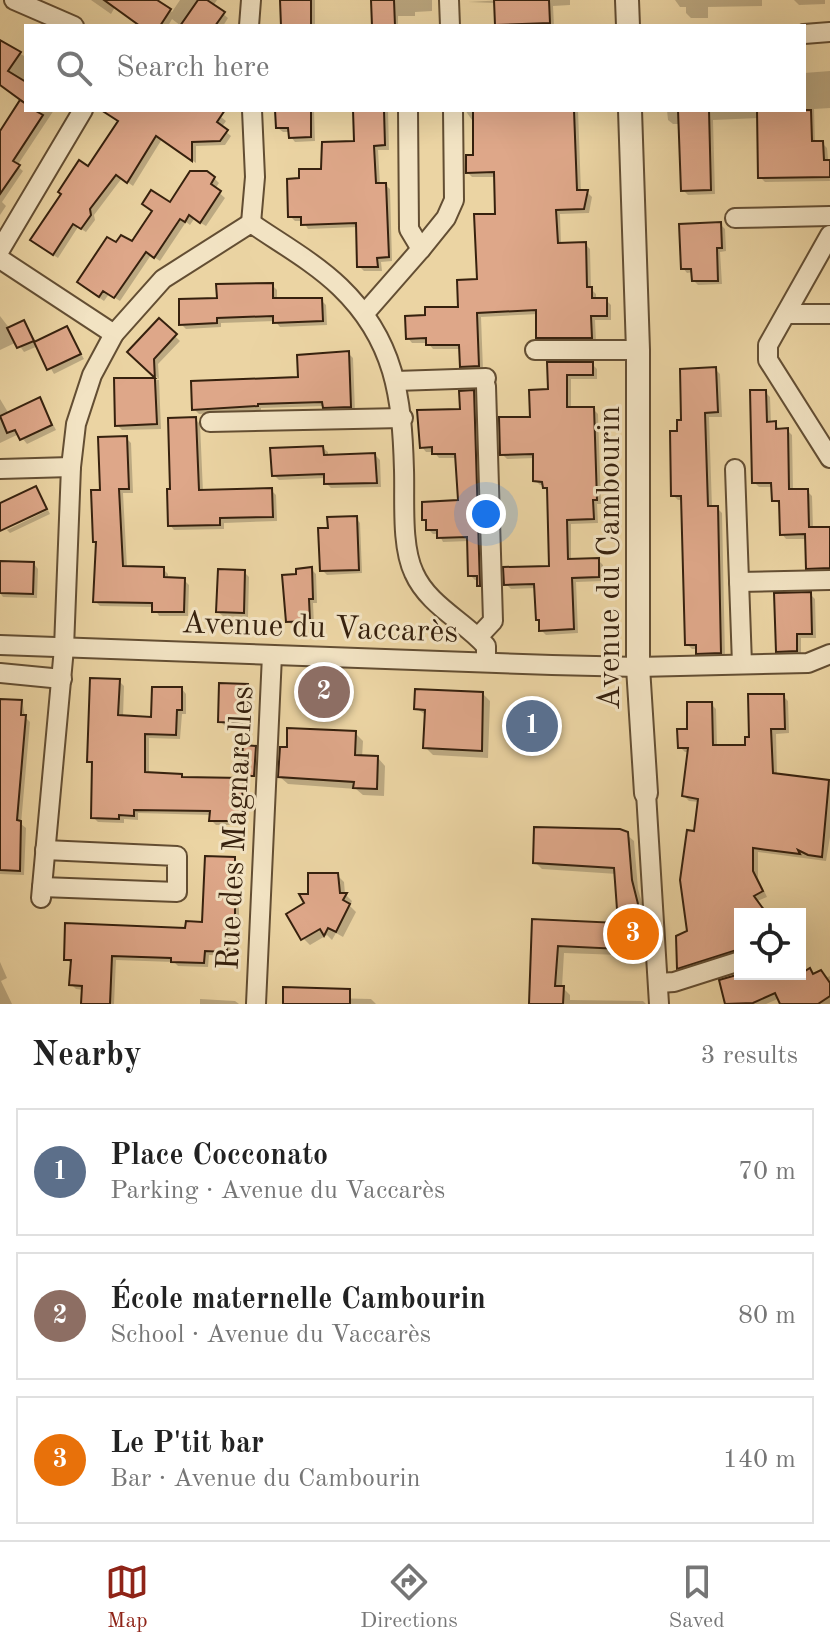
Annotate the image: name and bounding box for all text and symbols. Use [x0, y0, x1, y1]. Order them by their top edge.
search box [24, 24, 806, 112]
icon: search [52, 46, 96, 90]
text: Search here [116, 53, 270, 83]
street label: Avenue du Cambourin [595, 406, 627, 710]
your location [466, 494, 506, 534]
street label: Avenue du Vaccarès [181, 608, 459, 650]
pin: 2 [298, 662, 350, 722]
street label: Rue des Magnarelles [214, 685, 260, 971]
pin: 1 [506, 696, 558, 756]
pin: 3 [607, 904, 659, 964]
map controls [734, 908, 806, 980]
button: locate [734, 908, 806, 980]
text: Nearby [32, 1039, 142, 1073]
text: 3 results [700, 1043, 798, 1069]
text: Place Cocconato [110, 1141, 328, 1171]
text: 1 [52, 1159, 68, 1185]
text: 70 m [738, 1159, 796, 1185]
text: Parking · Avenue du Vaccarès [110, 1178, 445, 1204]
text: École maternelle Cambourin [110, 1285, 486, 1315]
text: 2 [52, 1303, 68, 1329]
text: 80 m [738, 1303, 796, 1329]
text: School · Avenue du Vaccarès [110, 1322, 431, 1348]
text: Le P'tit bar [110, 1429, 264, 1459]
text: 3 [52, 1447, 68, 1473]
text: 140 m [723, 1447, 796, 1473]
text: Bar · Avenue du Cambourin [110, 1466, 421, 1492]
tab: Map [105, 1560, 149, 1635]
tab: Directions [360, 1560, 458, 1635]
tab: Saved [669, 1560, 725, 1635]

